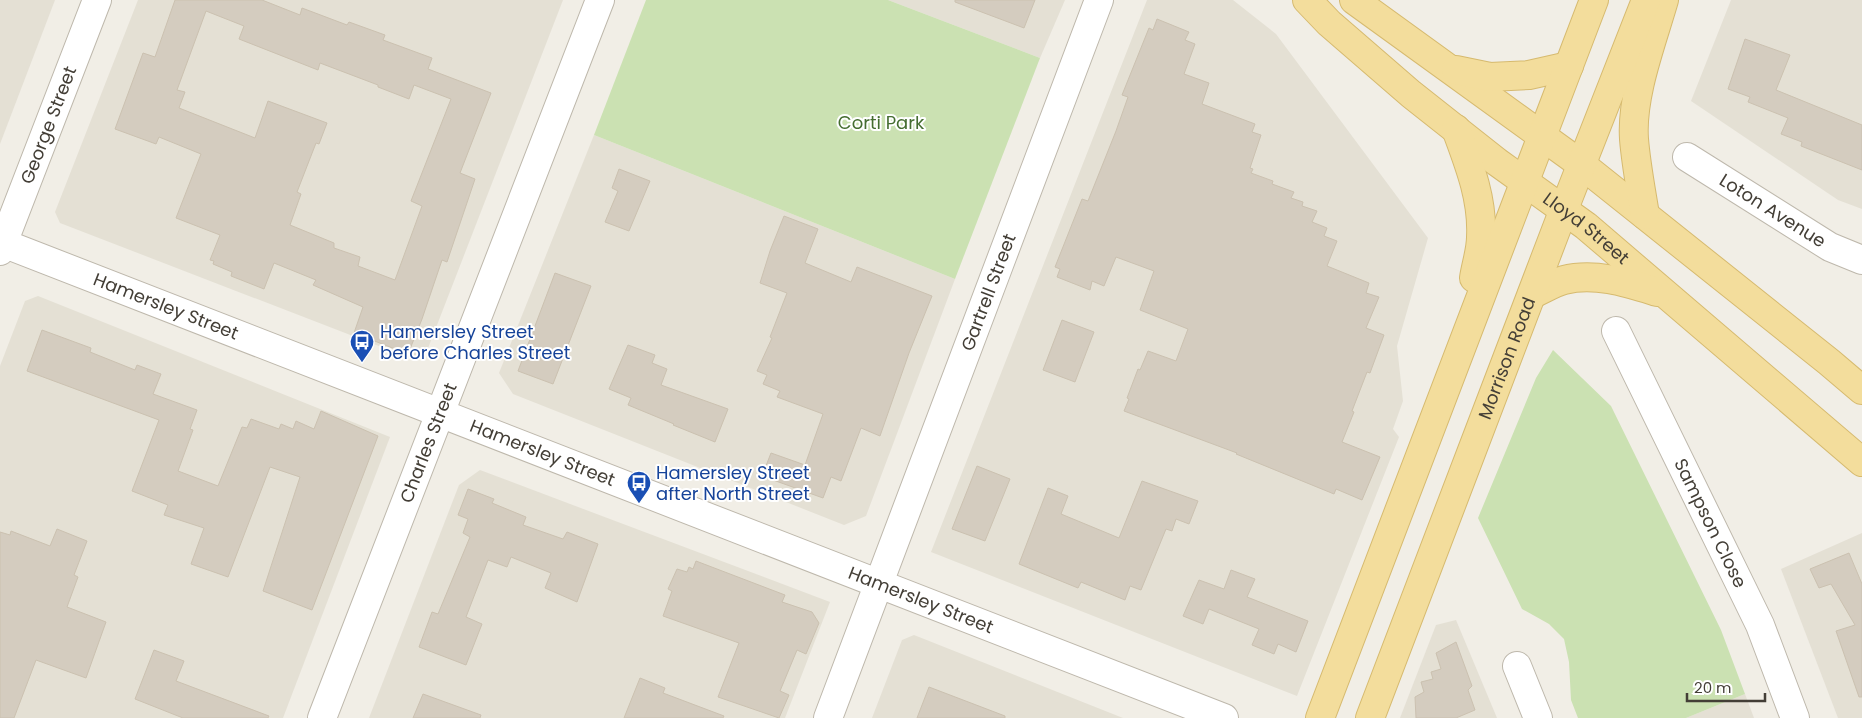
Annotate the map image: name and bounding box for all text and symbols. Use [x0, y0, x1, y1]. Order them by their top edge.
street label: George Street [14, 62, 82, 187]
park label: Corti Park [838, 110, 925, 135]
street label: Loton Avenue [1715, 167, 1831, 253]
street label: Lloyd Street [1538, 186, 1635, 270]
street label: Gartrell Street [955, 230, 1022, 354]
street label: Hamersley Street [90, 267, 242, 346]
street label: Morrison Road [1472, 293, 1541, 423]
place label: Hamersley Street before Charles Street [380, 319, 570, 365]
bus stop icon: Hamersley Street before Charles Street [349, 329, 375, 363]
street label: Charles Street [393, 379, 463, 506]
street label: Hamersley Street [466, 413, 619, 492]
street label: Sampson Close [1668, 454, 1753, 592]
place label: Hamersley Street after North Street [656, 460, 810, 506]
bus stop icon: Hamersley Street after North Street [626, 470, 652, 504]
street label: Hamersley Street [845, 560, 997, 639]
scale bar [1687, 670, 1764, 702]
text: 20 m [1694, 677, 1732, 698]

